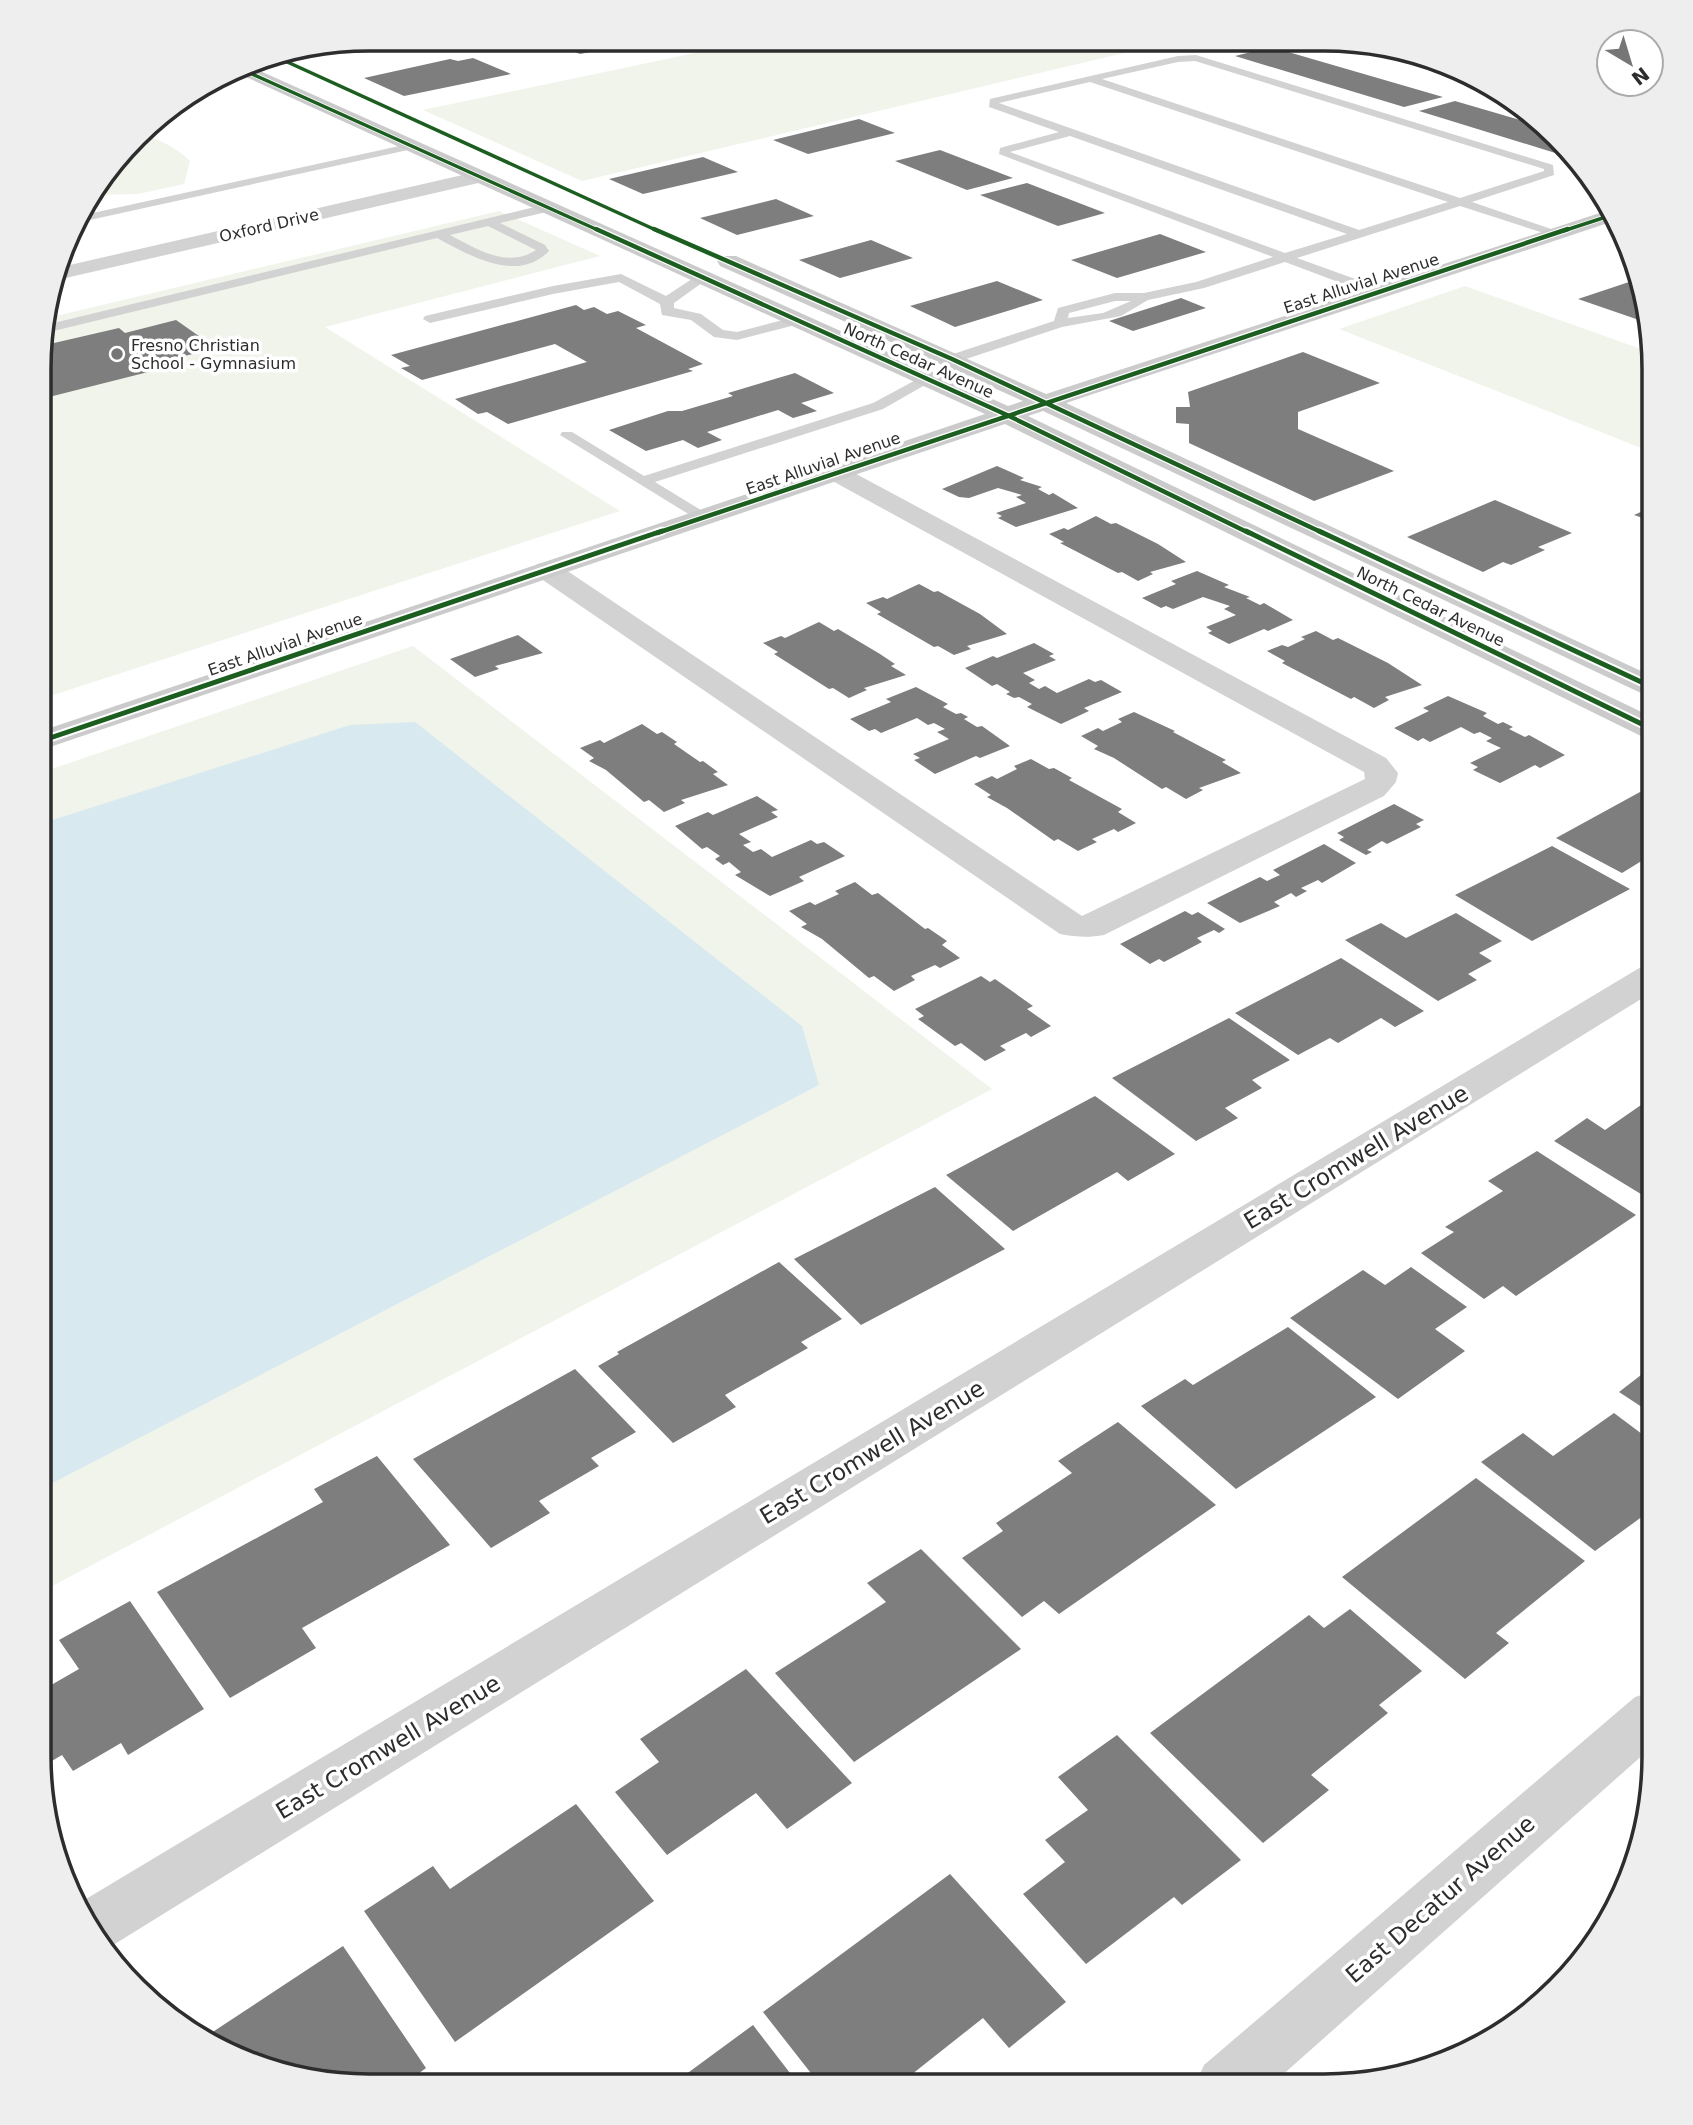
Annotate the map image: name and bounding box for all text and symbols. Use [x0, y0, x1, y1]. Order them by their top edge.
north arrow [1595, 28, 1665, 98]
text: N [1627, 63, 1654, 90]
street label: Oxford Drive [217, 205, 321, 246]
street label: East Alluvial Avenue [1281, 249, 1441, 318]
street label: North Cedar Avenue [841, 319, 997, 402]
place label: Fresno Christian School - Gymnasium [131, 336, 296, 373]
marker: Fresno Christian School - Gymnasium [109, 346, 125, 362]
street label: East Alluvial Avenue [743, 428, 903, 499]
street label: North Cedar Avenue [1354, 562, 1508, 650]
street label: East Alluvial Avenue [205, 609, 365, 680]
street label: East Cromwell Avenue [1239, 1080, 1473, 1234]
street label: East Cromwell Avenue [755, 1375, 989, 1529]
street label: East Cromwell Avenue [271, 1670, 505, 1824]
street label: East Decatur Avenue [1340, 1810, 1540, 1988]

